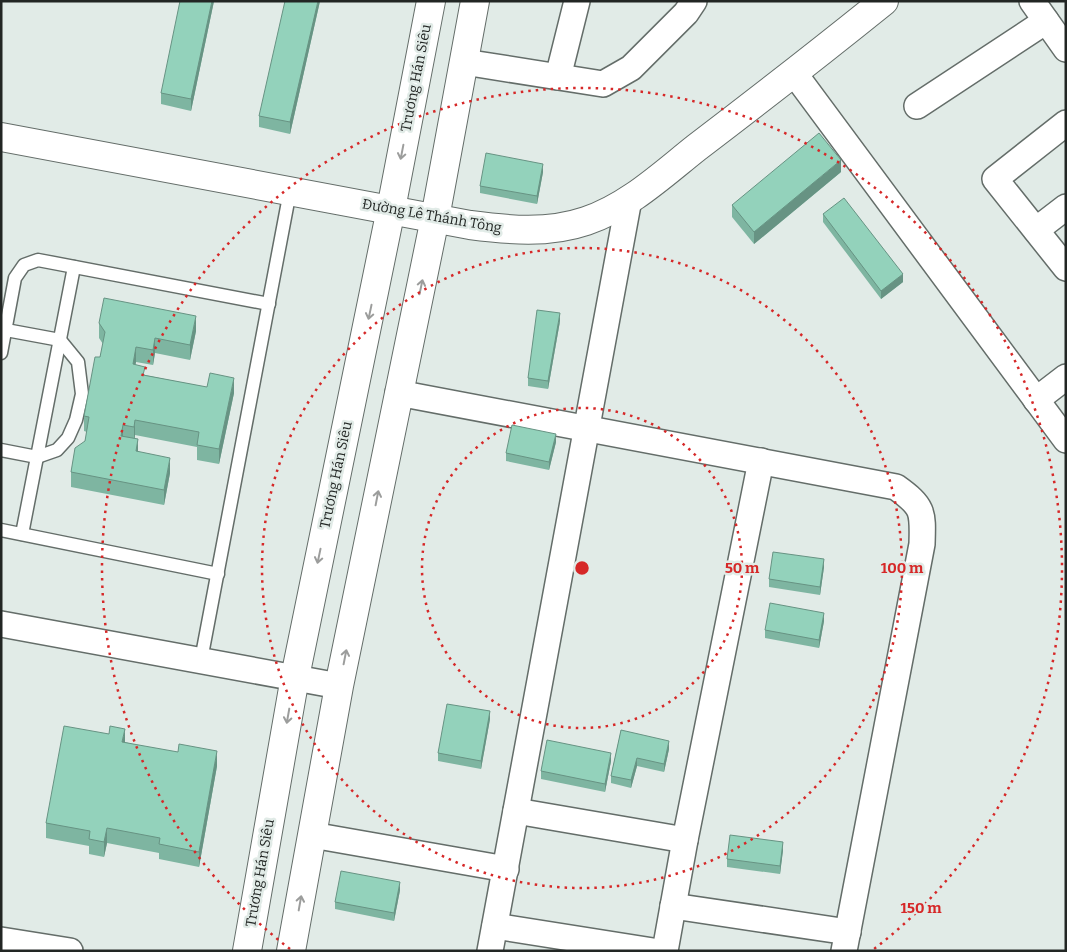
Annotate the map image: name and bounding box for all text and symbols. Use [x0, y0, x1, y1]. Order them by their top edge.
street label: Trương Hán Siêu [397, 23, 435, 133]
one-way arrow [396, 144, 406, 160]
street label: Đường Lê Thánh Tông [361, 195, 503, 237]
one-way arrow [417, 280, 426, 296]
one-way arrow [364, 303, 374, 319]
street label: Trương Hán Siêu [316, 420, 356, 530]
one-way arrow [373, 490, 383, 506]
one-way arrow [314, 548, 324, 564]
centre of rings [573, 559, 591, 577]
text: 50 m [725, 559, 760, 577]
text: 100 m [881, 559, 924, 577]
one-way arrow [341, 649, 351, 665]
one-way arrow [282, 707, 292, 723]
street label: Trương Hán Siêu [242, 817, 278, 928]
one-way arrow [295, 895, 305, 911]
text: 150 m [900, 899, 942, 917]

